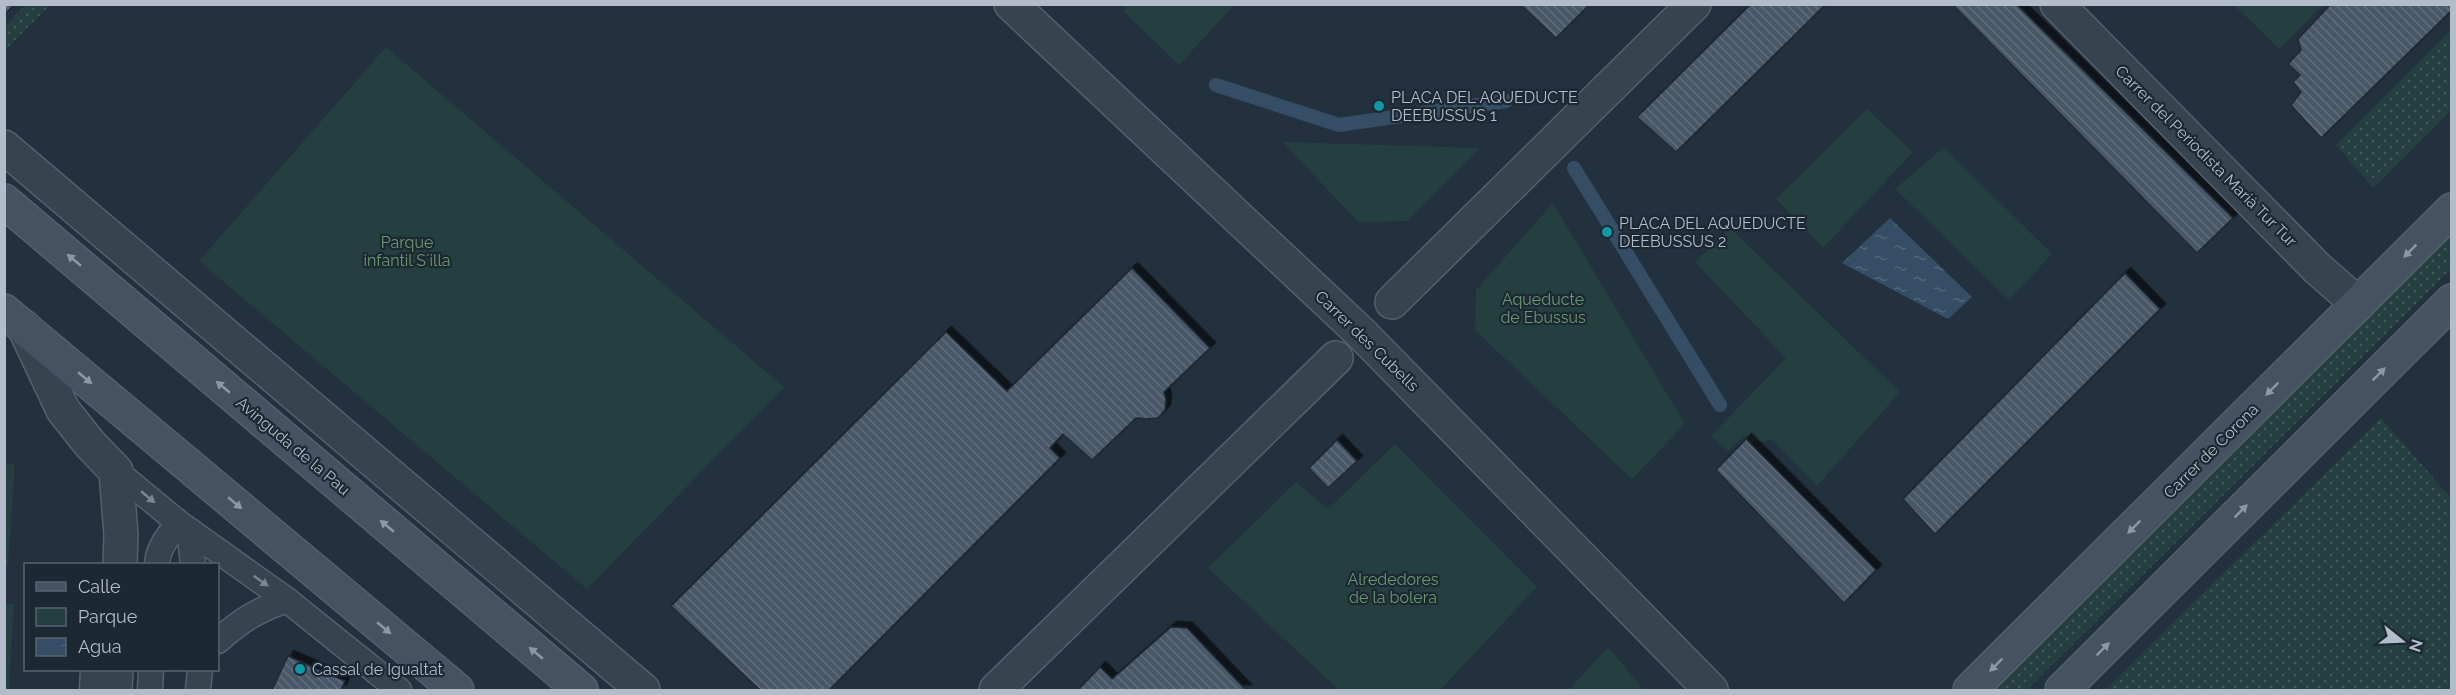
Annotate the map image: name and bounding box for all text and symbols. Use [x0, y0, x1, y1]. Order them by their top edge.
street label: Carrer del Periodista Marià Tur Tur [2112, 62, 2301, 251]
place label: PLACA DEL AQUEDUCTE DEEBUSSUS 1 [1391, 88, 1578, 125]
marker: PLACA DEL AQUEDUCTE DEEBUSSUS 1 [1372, 99, 1386, 113]
place label: PLACA DEL AQUEDUCTE DEEBUSSUS 2 [1619, 214, 1806, 251]
marker: PLACA DEL AQUEDUCTE DEEBUSSUS 2 [1600, 225, 1614, 239]
park label: Parque infantil S´illa [364, 233, 450, 270]
one-way arrow [2404, 244, 2418, 258]
one-way arrow [66, 254, 82, 267]
street label: Carrer des Cubells [1311, 287, 1423, 396]
park label: Aqueducte de Ebussus [1500, 290, 1586, 327]
one-way arrow [2372, 367, 2386, 381]
one-way arrow [77, 371, 92, 384]
one-way arrow [215, 380, 231, 393]
one-way arrow [2266, 382, 2280, 396]
street label: Avinguda de la Pau [232, 393, 354, 499]
street label: Carrer de Corona [2160, 400, 2262, 502]
one-way arrow [140, 490, 155, 502]
one-way arrow [227, 496, 243, 509]
one-way arrow [2234, 505, 2248, 519]
one-way arrow [379, 520, 395, 533]
one-way arrow [2127, 520, 2142, 534]
legend [24, 563, 219, 671]
park label: Alrededores de la bolera [1347, 570, 1439, 607]
one-way arrow [252, 575, 268, 587]
text: Calle [78, 576, 121, 597]
text: Parque [78, 606, 138, 627]
north arrow [2372, 611, 2432, 671]
one-way arrow [376, 622, 392, 635]
text: Agua [78, 636, 122, 657]
text: N [2405, 637, 2427, 654]
one-way arrow [2096, 643, 2110, 657]
one-way arrow [528, 646, 544, 659]
one-way arrow [1989, 657, 2003, 671]
place label: Cassal de Igualtat [312, 660, 444, 679]
marker: Cassal de Igualtat [293, 662, 307, 676]

